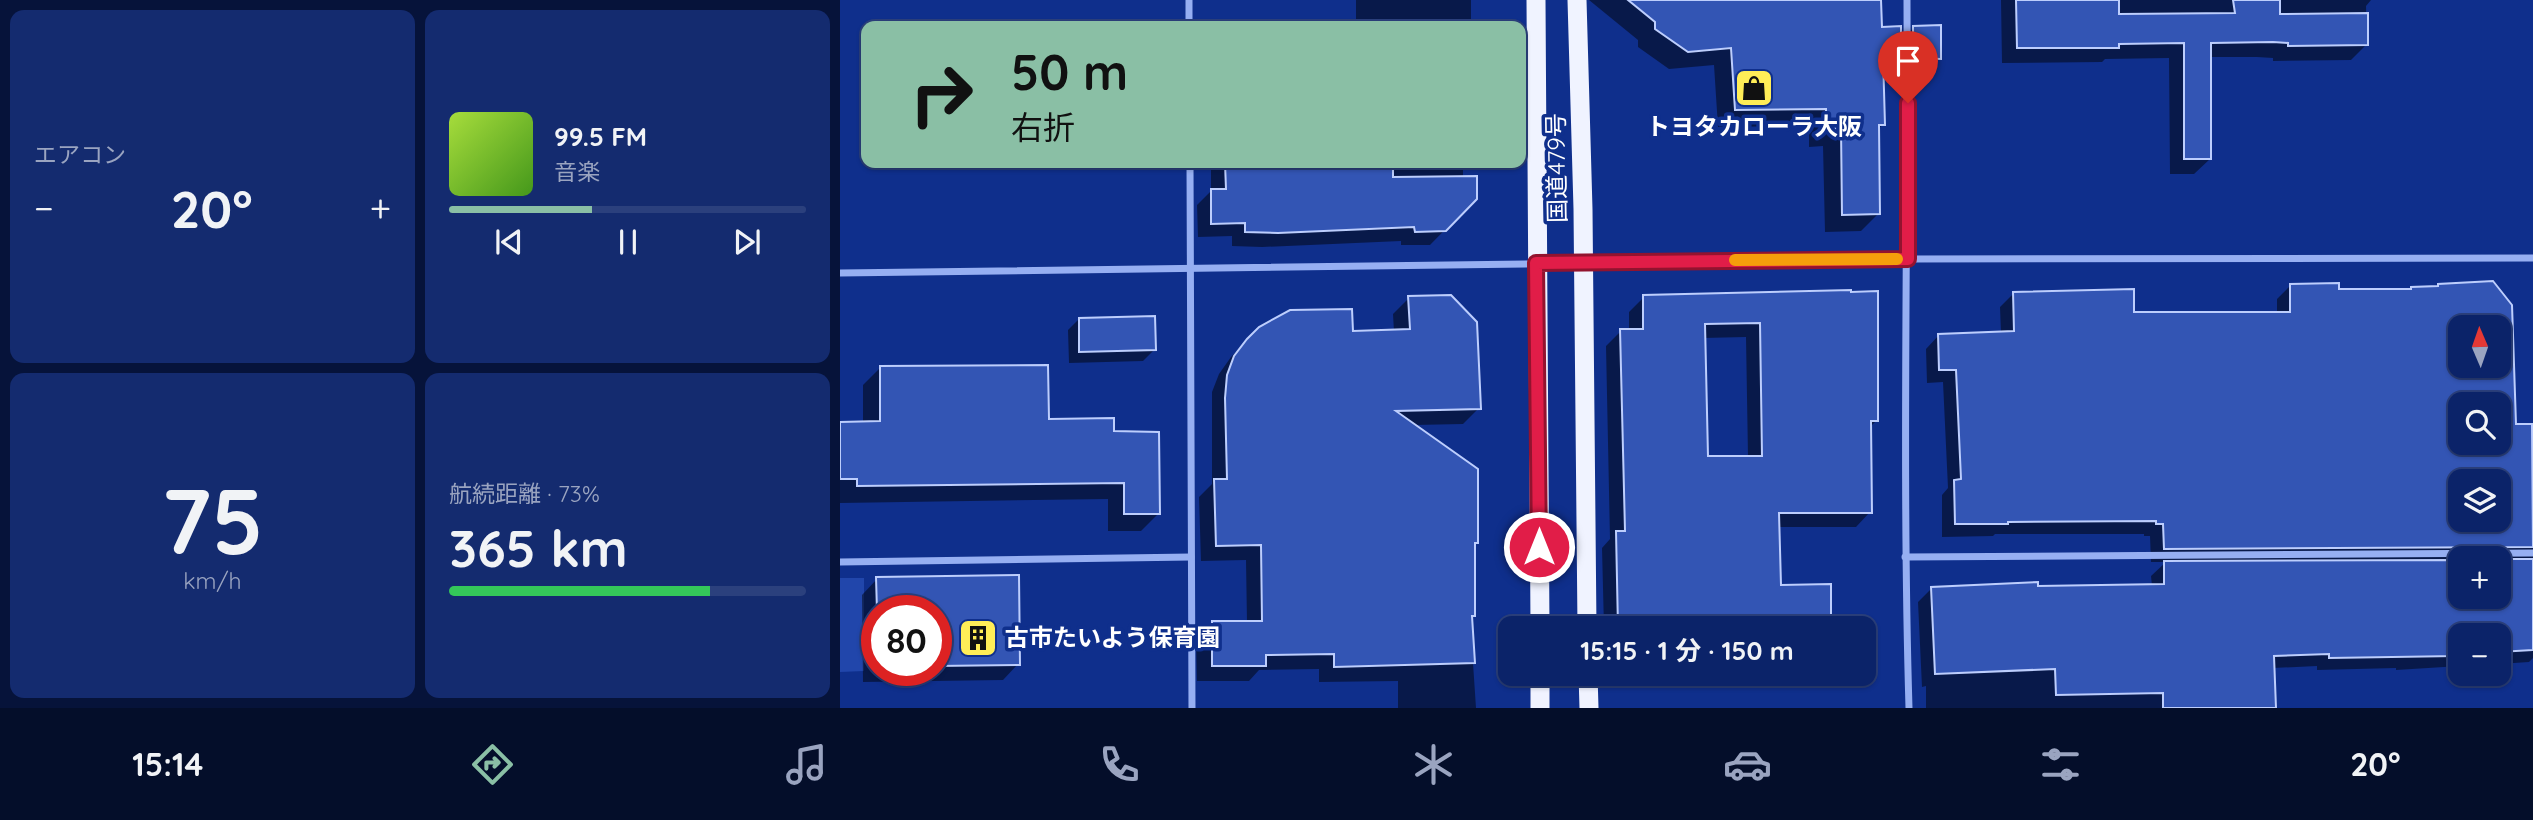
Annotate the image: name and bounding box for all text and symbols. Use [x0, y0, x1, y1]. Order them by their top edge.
pin [1878, 31, 1938, 103]
text: 50 m [1011, 41, 1128, 102]
icon: arrive [1889, 42, 1927, 80]
icon: right [896, 49, 987, 140]
shop icon: トヨタカローラ大阪 [1733, 67, 1775, 109]
text: 右折 [1011, 107, 1075, 147]
place label: トヨタカローラ大阪 [1646, 111, 1862, 141]
street label: 国道479号 [1540, 113, 1572, 223]
text: 99.5 FM [554, 120, 647, 153]
text: エアコン [34, 140, 126, 169]
text: 音楽 [554, 157, 600, 186]
text: 20° [171, 176, 253, 241]
text: − [34, 184, 54, 232]
text: + [370, 184, 391, 232]
icon: previous [490, 223, 528, 261]
icon: pause [609, 223, 647, 261]
icon: next [728, 223, 766, 261]
north arrow [2448, 315, 2511, 378]
map controls [2448, 315, 2511, 686]
button: search [2448, 392, 2511, 455]
text: 75 [161, 463, 264, 577]
button: layers [2448, 469, 2511, 532]
text: 航続距離 · 73% [449, 479, 600, 508]
position arrow [1502, 510, 1576, 584]
text: 365 km [449, 515, 628, 580]
button: + [2448, 546, 2511, 609]
text: km/h [183, 566, 242, 595]
speed limit sign: 80 [861, 595, 952, 686]
building icon: 古市たいよう保育園 [957, 617, 999, 659]
place label: 古市たいよう保育園 [1005, 622, 1221, 652]
button: − [2448, 623, 2511, 686]
text: 15:15 · 1 分 · 150 m [1580, 634, 1794, 667]
icon: directions [468, 740, 517, 789]
icon: music [782, 740, 831, 789]
icon: phone [1095, 740, 1144, 789]
icon: climate [1409, 740, 1458, 789]
icon: car [1723, 740, 1772, 789]
icon: filters [2036, 740, 2085, 789]
text: 15:14 [132, 744, 203, 784]
text: 20° [2350, 744, 2401, 784]

